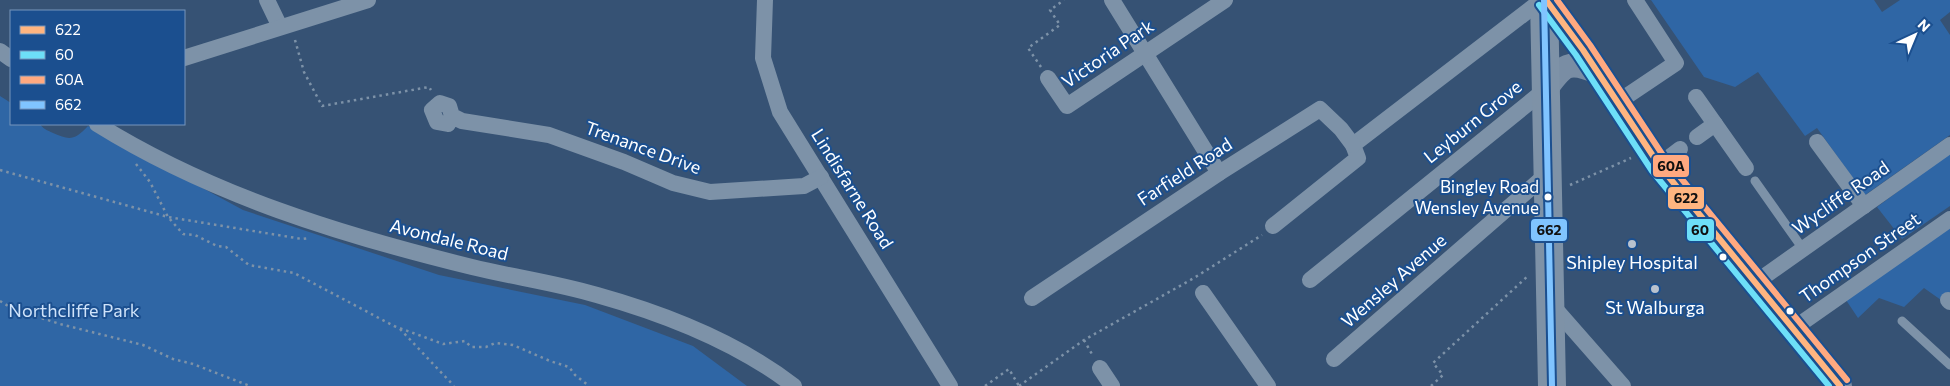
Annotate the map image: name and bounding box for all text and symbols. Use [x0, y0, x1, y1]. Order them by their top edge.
legend [10, 10, 185, 125]
north arrow [1890, 10, 1940, 60]
street label: Victoria Park [1057, 14, 1158, 92]
text: N [1915, 16, 1934, 35]
text: 622 [55, 20, 81, 38]
text: 60 [55, 45, 74, 63]
text: 60A [55, 70, 84, 88]
street label: Leyburn Grove [1419, 75, 1526, 167]
text: 662 [55, 95, 82, 113]
street label: Trenance Drive [582, 116, 704, 178]
street label: Lindisfarne Road [807, 124, 899, 252]
street label: Farfield Road [1133, 132, 1236, 210]
line badge: 60A [1652, 154, 1690, 178]
street label: Wycliffe Road [1788, 156, 1893, 239]
text: 60A [1657, 157, 1685, 174]
place label: Bingley Road Wensley Avenue [1415, 176, 1539, 218]
line badge: 622 [1667, 186, 1705, 210]
text: 622 [1674, 189, 1698, 206]
marker: Bingley Road Wensley Avenue [1543, 192, 1553, 202]
street label: Thompson Street [1795, 207, 1924, 307]
street label: Avondale Road [388, 214, 511, 264]
line badge: 662 [1530, 218, 1568, 242]
line badge: 60 [1686, 218, 1715, 242]
text: 662 [1536, 221, 1562, 238]
text: 60 [1691, 221, 1709, 238]
street label: Wensley Avenue [1336, 229, 1450, 332]
marker: Shipley Hospital [1626, 238, 1638, 250]
place label: Shipley Hospital [1566, 251, 1698, 273]
unlabelled marker [1718, 252, 1728, 262]
marker: St Walburga [1649, 283, 1661, 295]
place label: St Walburga [1605, 296, 1705, 318]
park label: Northcliffe Park [8, 299, 140, 321]
unlabelled marker [1785, 306, 1795, 316]

